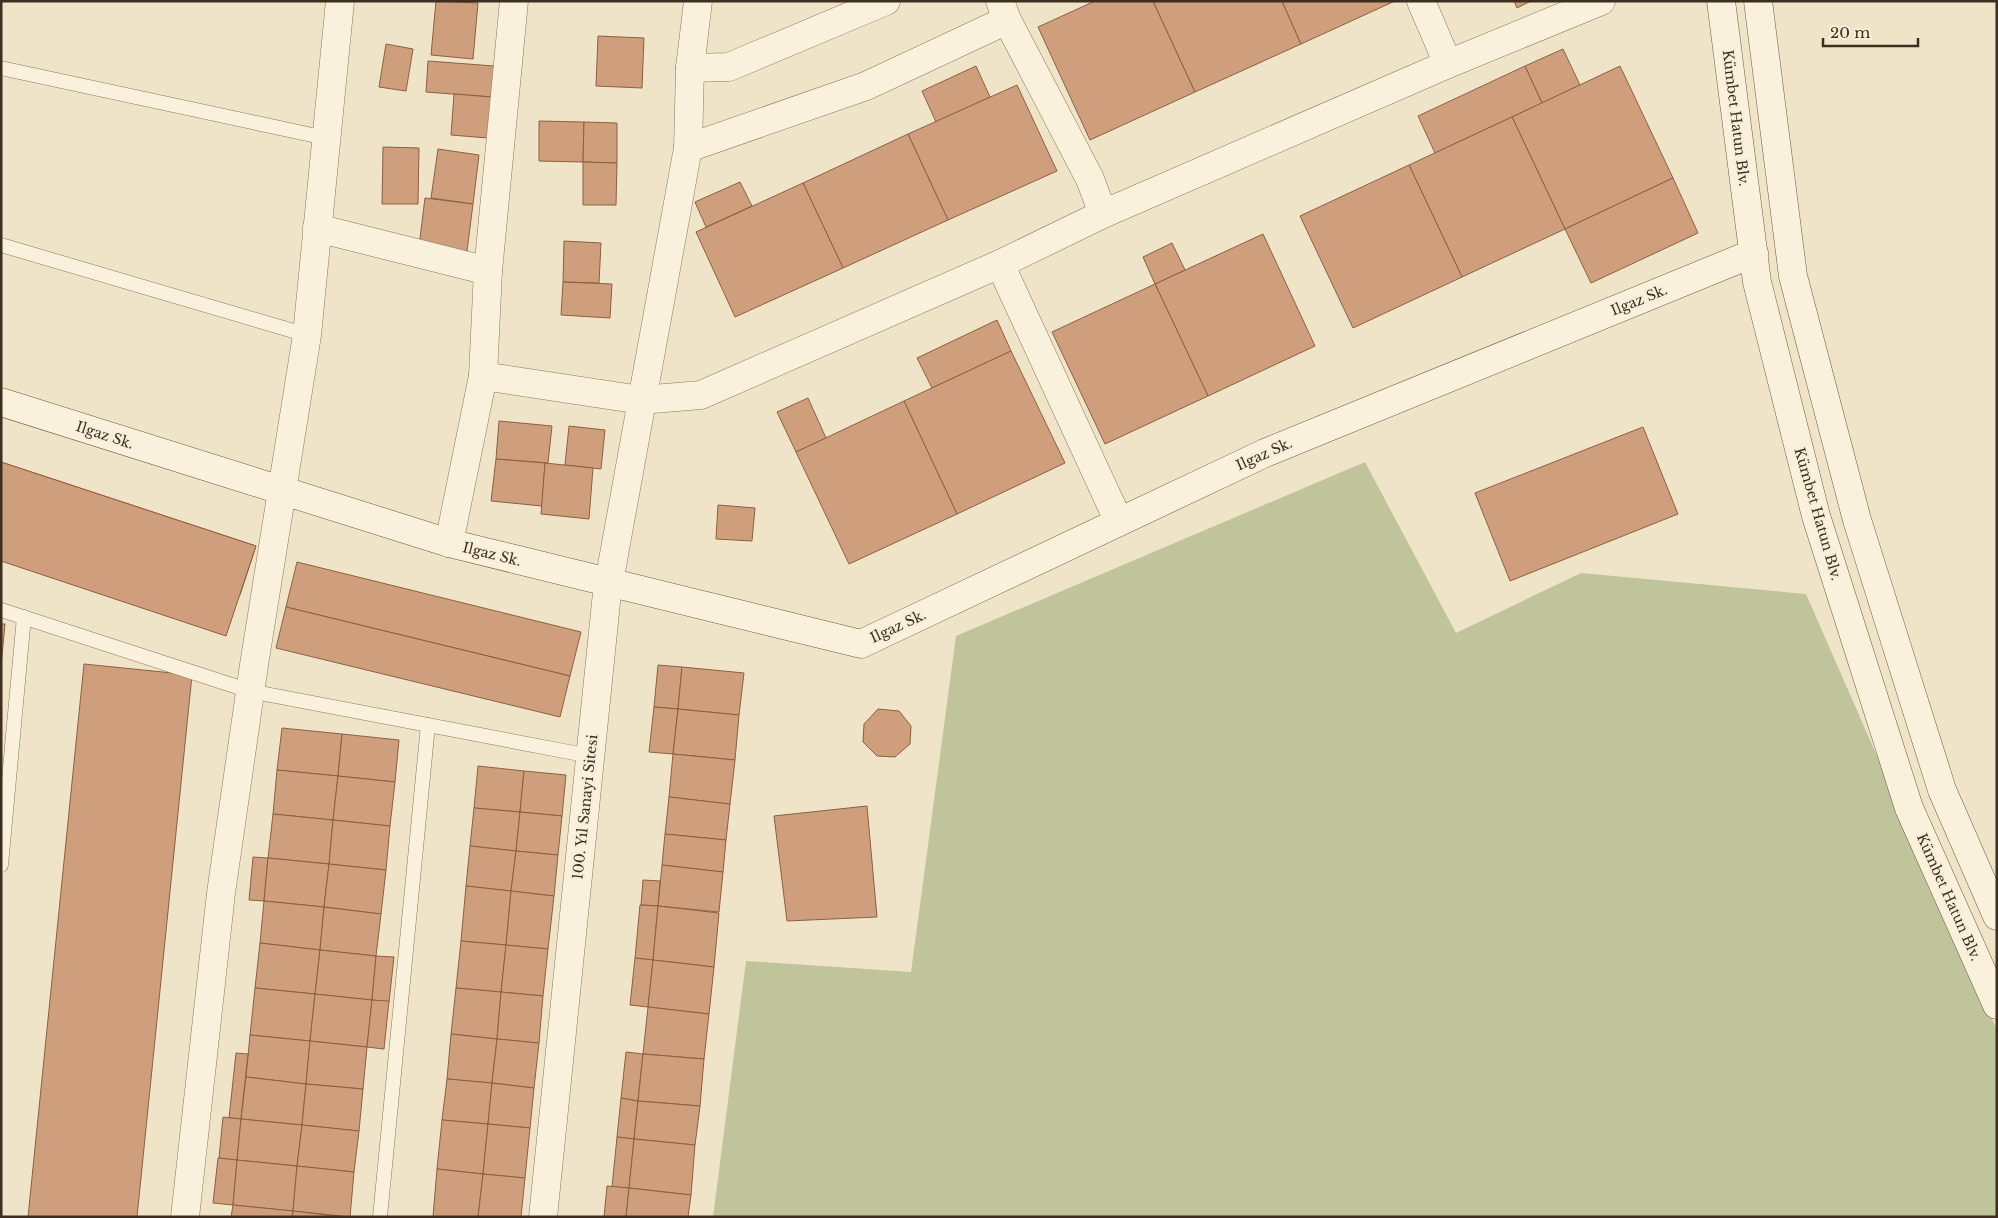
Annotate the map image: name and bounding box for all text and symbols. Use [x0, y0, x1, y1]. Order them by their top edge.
scale bar [1823, 15, 1918, 47]
text: 20 m [1830, 23, 1870, 42]
street label: Kümbet Hatun Blv. [1719, 49, 1753, 187]
street label: Ilgaz Sk. [1608, 280, 1670, 320]
street label: Ilgaz Sk. [74, 417, 136, 453]
street label: Ilgaz Sk. [1233, 434, 1295, 474]
street label: Kümbet Hatun Blv. [1790, 445, 1846, 583]
street label: Ilgaz Sk. [461, 538, 523, 570]
street label: Ilgaz Sk. [867, 605, 929, 647]
street label: 100. Yıl Sanayi Sitesi [568, 733, 602, 880]
street label: Kümbet Hatun Blv. [1913, 831, 1985, 963]

